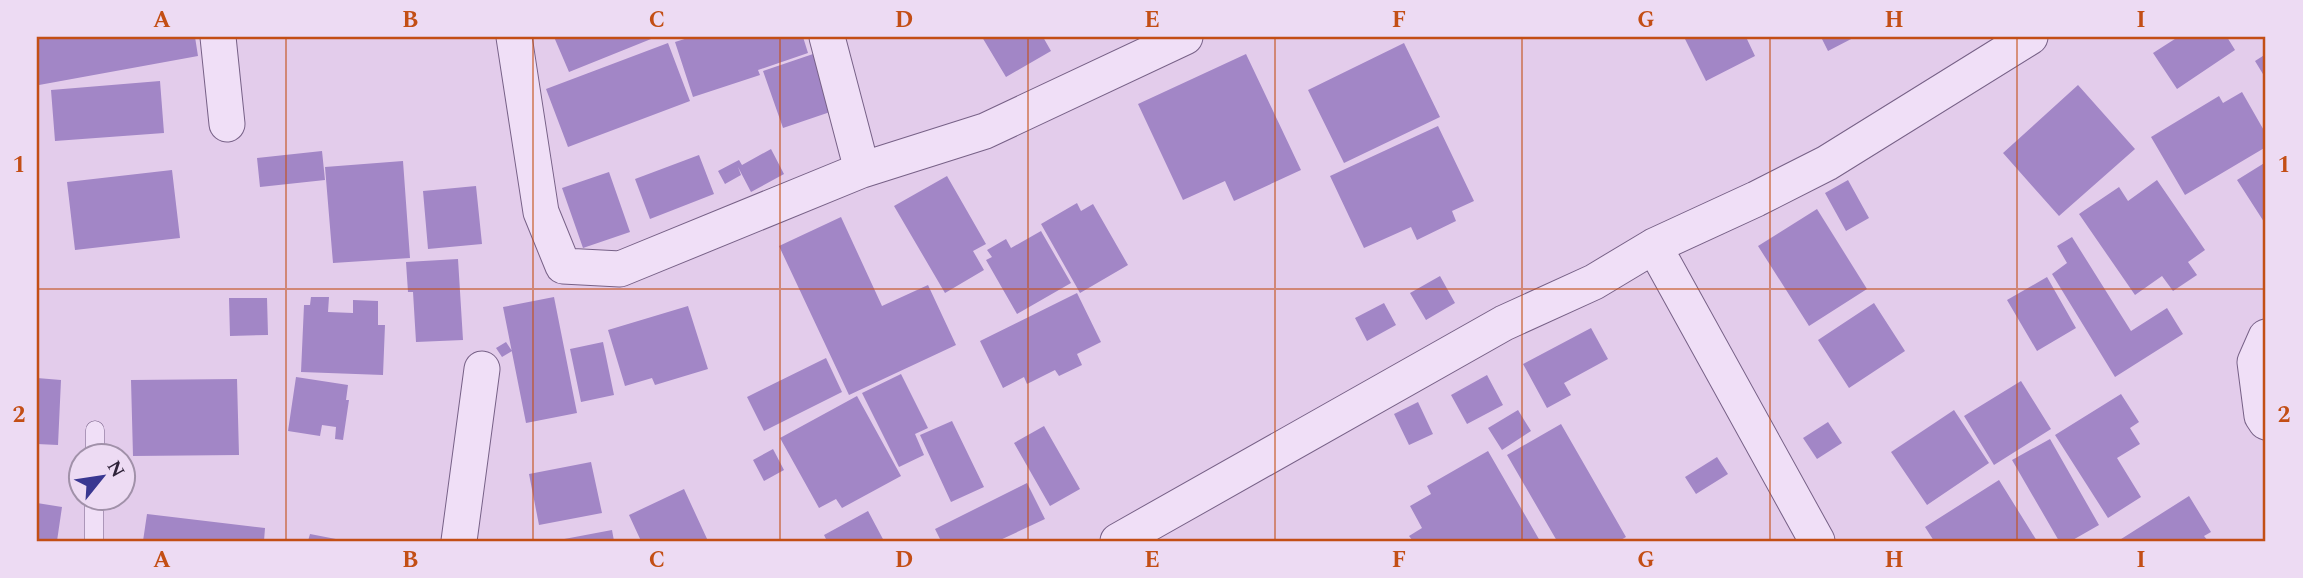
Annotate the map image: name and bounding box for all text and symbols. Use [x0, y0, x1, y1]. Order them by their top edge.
text: A [153, 3, 171, 38]
text: B [402, 3, 418, 38]
text: C [649, 3, 665, 38]
text: D [895, 3, 913, 38]
text: E [1144, 3, 1160, 38]
text: F [1392, 3, 1406, 38]
text: G [1637, 3, 1655, 38]
text: H [1884, 3, 1904, 38]
text: I [2136, 3, 2146, 38]
text: 1 [13, 148, 25, 183]
text: 1 [2278, 148, 2290, 183]
text: 2 [13, 398, 26, 433]
text: 2 [2278, 398, 2291, 433]
north arrow [66, 442, 136, 512]
text: N [99, 455, 132, 483]
text: A [153, 543, 171, 578]
text: B [402, 543, 418, 578]
text: C [649, 543, 665, 578]
text: D [895, 543, 913, 578]
text: E [1144, 543, 1160, 578]
text: F [1392, 543, 1406, 578]
text: G [1637, 543, 1655, 578]
text: H [1884, 543, 1904, 578]
text: I [2136, 543, 2146, 578]

